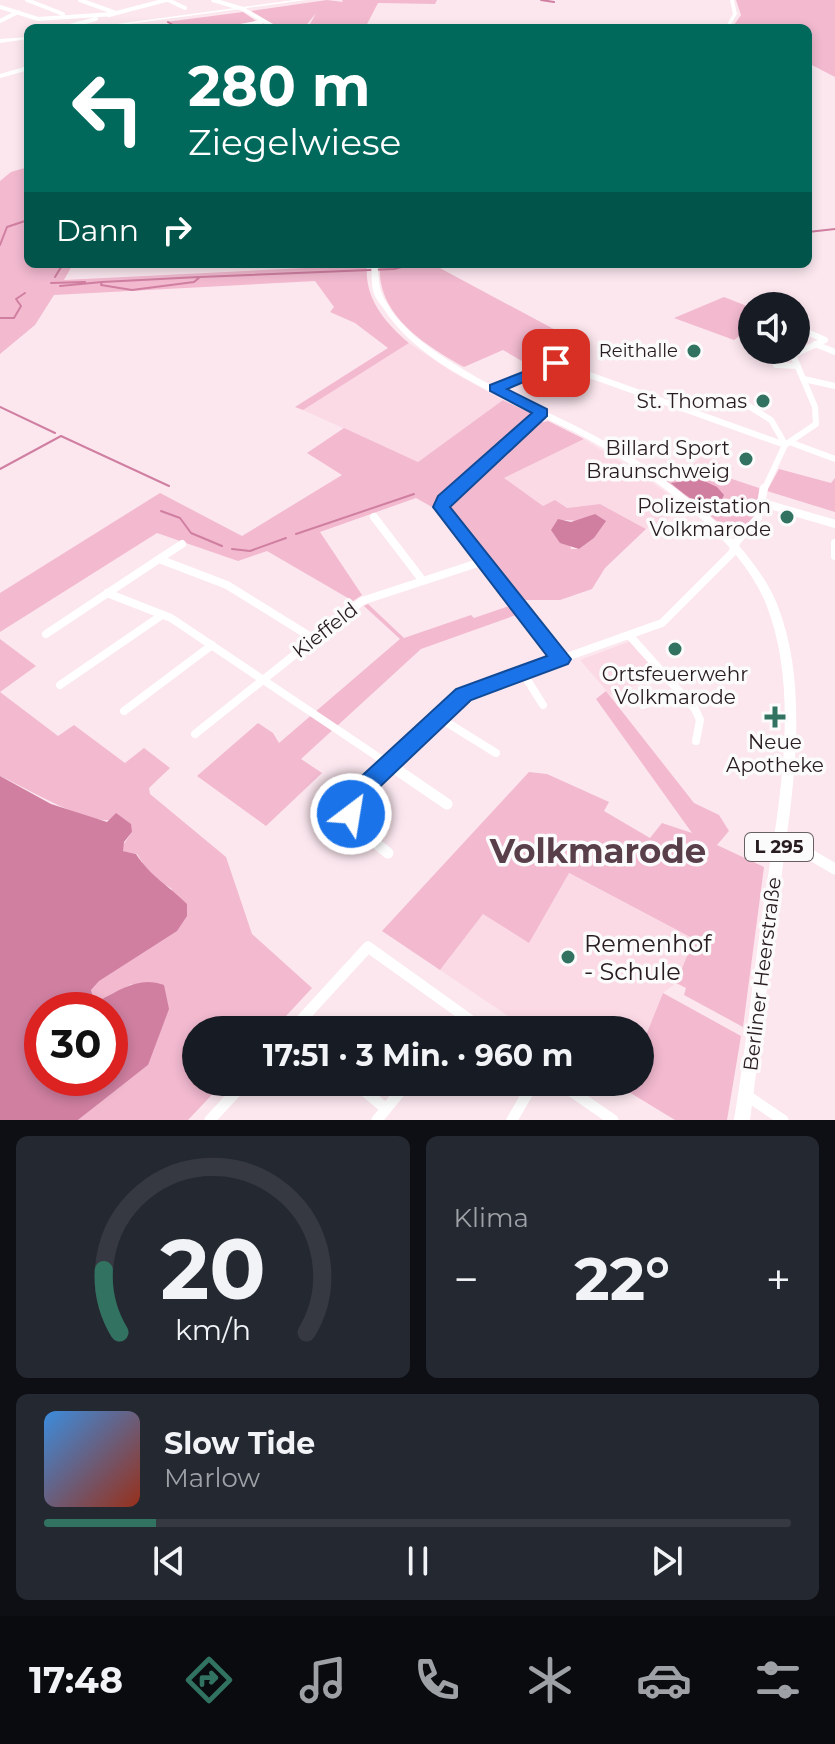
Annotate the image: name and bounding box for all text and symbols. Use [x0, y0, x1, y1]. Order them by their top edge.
text: 280 m [188, 52, 371, 120]
icon: left [56, 56, 160, 160]
text: Ziegelwiese [188, 120, 401, 164]
icon: right [155, 208, 199, 252]
text: Dann [56, 212, 139, 249]
map controls [738, 292, 810, 364]
button: sound [738, 292, 810, 364]
pin [522, 329, 590, 397]
place label: Reithalle [599, 340, 678, 362]
icon: arrive [534, 341, 578, 385]
marker: Reithalle [685, 342, 703, 360]
place label: St. Thomas [637, 389, 747, 413]
marker: St. Thomas [754, 392, 772, 410]
place label: Billard Sport Braunschweig [586, 436, 730, 483]
marker: Billard Sport Braunschweig [737, 450, 755, 468]
place label: Polizeistation Volkmarode [637, 494, 771, 541]
marker: Polizeistation Volkmarode [778, 508, 796, 526]
street label: Kieffeld [288, 597, 362, 663]
marker: Ortsfeuerwehr Volkmarode [666, 640, 684, 658]
place label: Ortsfeuerwehr Volkmarode [602, 662, 748, 709]
marker: Neue Apotheke [766, 708, 784, 726]
place label: Neue Apotheke [726, 730, 824, 777]
position arrow [309, 772, 393, 856]
district label: Volkmarode [489, 830, 706, 872]
road number: L 295 [745, 833, 813, 861]
street label: Berliner Heerstraße [738, 876, 786, 1072]
place label: Remenhof - Schule [584, 929, 712, 986]
marker: Remenhof - Schule [559, 948, 577, 966]
speed limit sign: 30 [24, 992, 128, 1096]
text: 17:51 · 3 Min. · 960 m [263, 1037, 573, 1074]
text: Klima [454, 1202, 529, 1234]
text: 20 [160, 1218, 266, 1320]
text: 22° [574, 1242, 670, 1315]
text: − [454, 1252, 479, 1306]
text: + [766, 1252, 791, 1306]
text: km/h [175, 1312, 251, 1347]
text: Slow Tide [164, 1425, 315, 1462]
text: Marlow [164, 1462, 260, 1494]
icon: previous [147, 1539, 191, 1583]
icon: pause [396, 1539, 440, 1583]
icon: next [645, 1539, 689, 1583]
icon: directions [181, 1652, 237, 1708]
icon: music [295, 1652, 351, 1708]
icon: phone [409, 1652, 465, 1708]
icon: climate [522, 1652, 578, 1708]
icon: car [636, 1652, 692, 1708]
icon: filters [750, 1652, 806, 1708]
text: 17:48 [29, 1658, 123, 1702]

